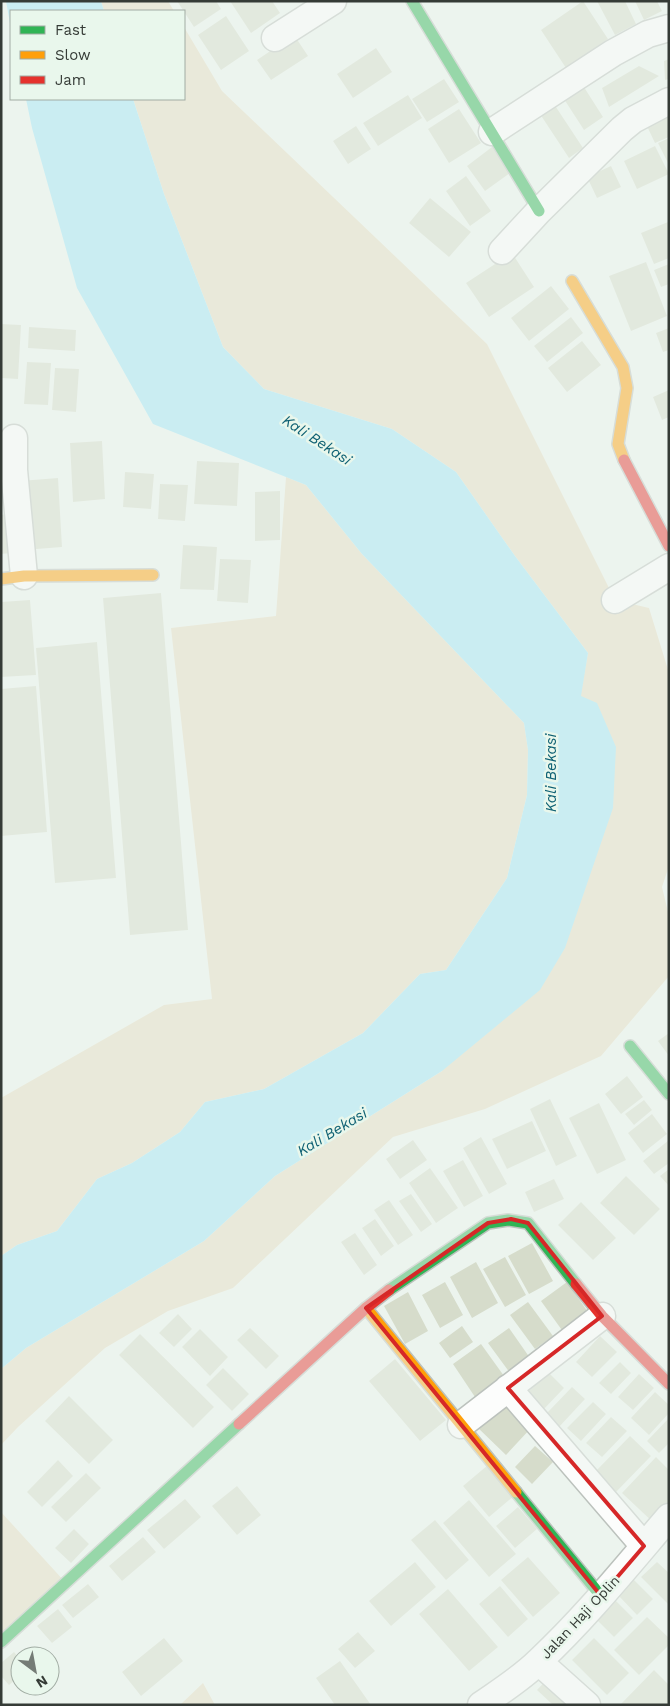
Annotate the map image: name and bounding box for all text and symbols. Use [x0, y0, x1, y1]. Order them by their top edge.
legend [10, 10, 185, 100]
text: Fast [55, 21, 87, 39]
text: Slow [55, 46, 91, 64]
text: Jam [55, 71, 86, 89]
water label: Kali Bekasi [279, 411, 356, 470]
water label: Kali Bekasi [542, 733, 560, 812]
water label: Kali Bekasi [294, 1103, 371, 1160]
street label: Jalan Haji Oplin [538, 1572, 622, 1662]
north arrow [10, 1646, 60, 1696]
text: N [33, 1672, 51, 1692]

